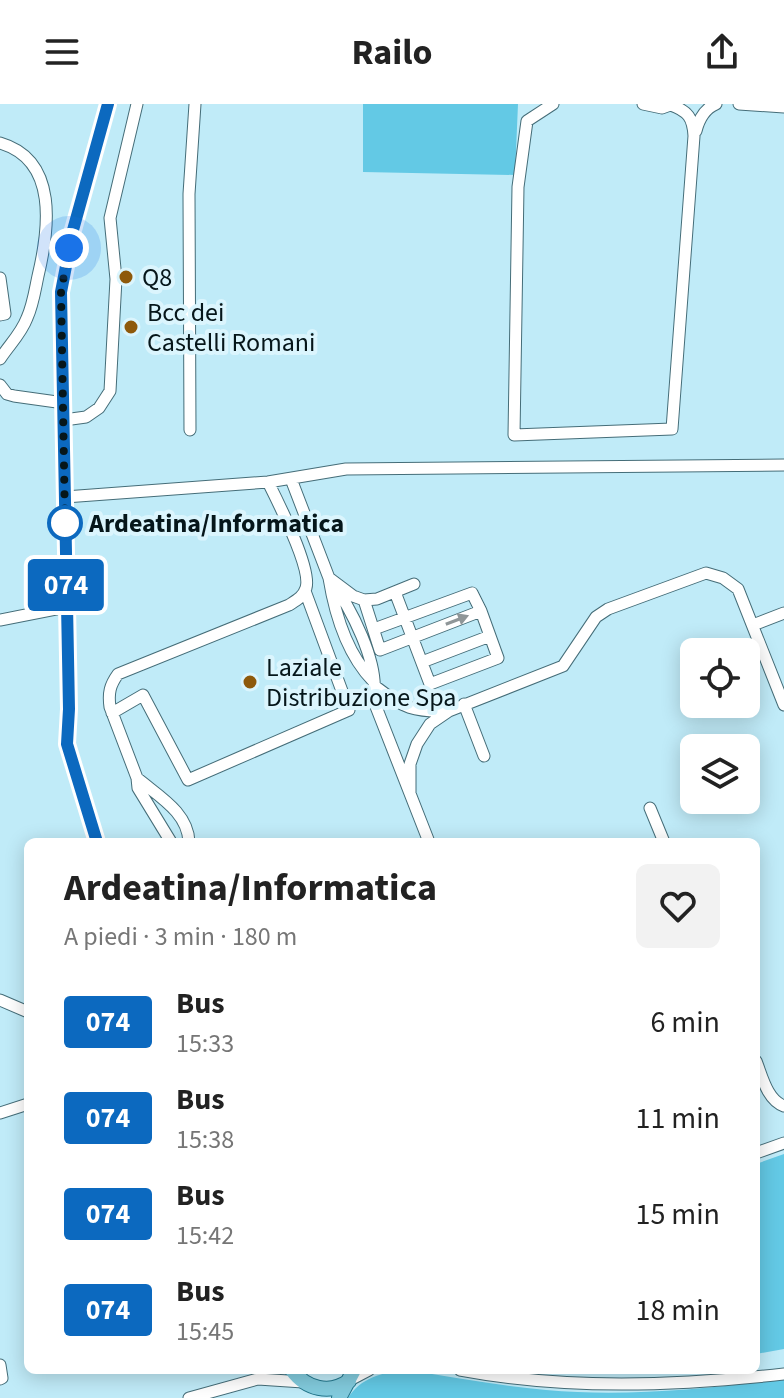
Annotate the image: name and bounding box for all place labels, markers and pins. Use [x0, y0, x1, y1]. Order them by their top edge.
place label: Q8 [142, 259, 172, 296]
marker: Q8 [117, 268, 135, 286]
place label: Bcc dei Castelli Romani [147, 294, 315, 361]
marker: Bcc dei Castelli Romani [122, 318, 140, 336]
place label: Ardeatina/Informatica [88, 505, 344, 542]
marker: Ardeatina/Informatica [48, 506, 82, 540]
place label: Laziale Distribuzione Spa [266, 649, 456, 716]
marker: Laziale Distribuzione Spa [241, 673, 259, 691]

